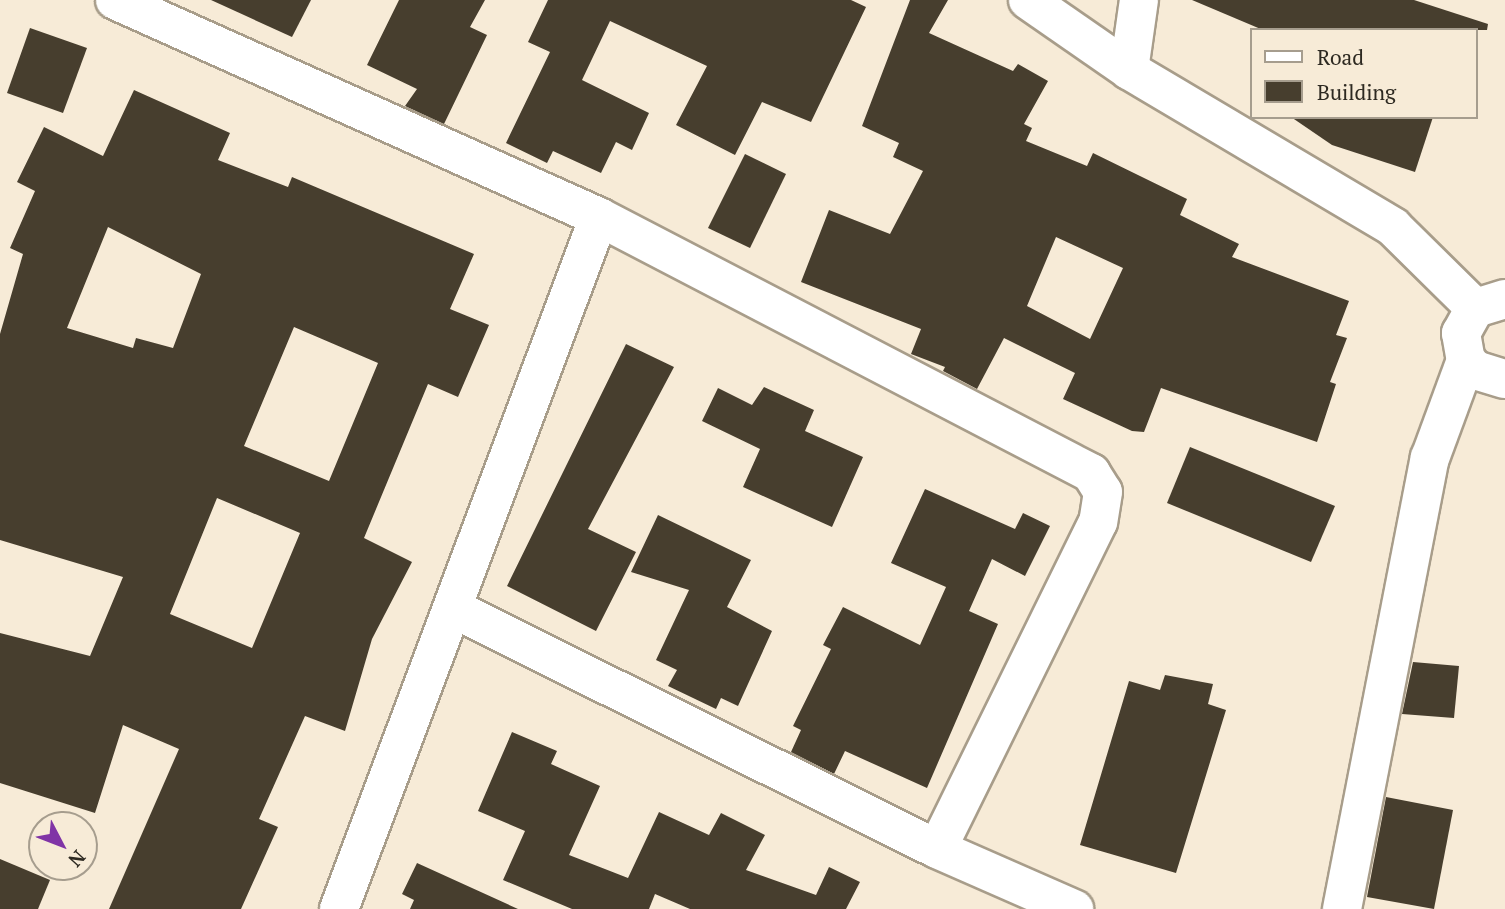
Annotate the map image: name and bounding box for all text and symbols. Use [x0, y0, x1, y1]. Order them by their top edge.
legend [1250, 28, 1477, 119]
text: Road [1317, 43, 1364, 71]
text: Building [1317, 78, 1396, 106]
north arrow [28, 811, 98, 881]
text: N [63, 845, 92, 873]

